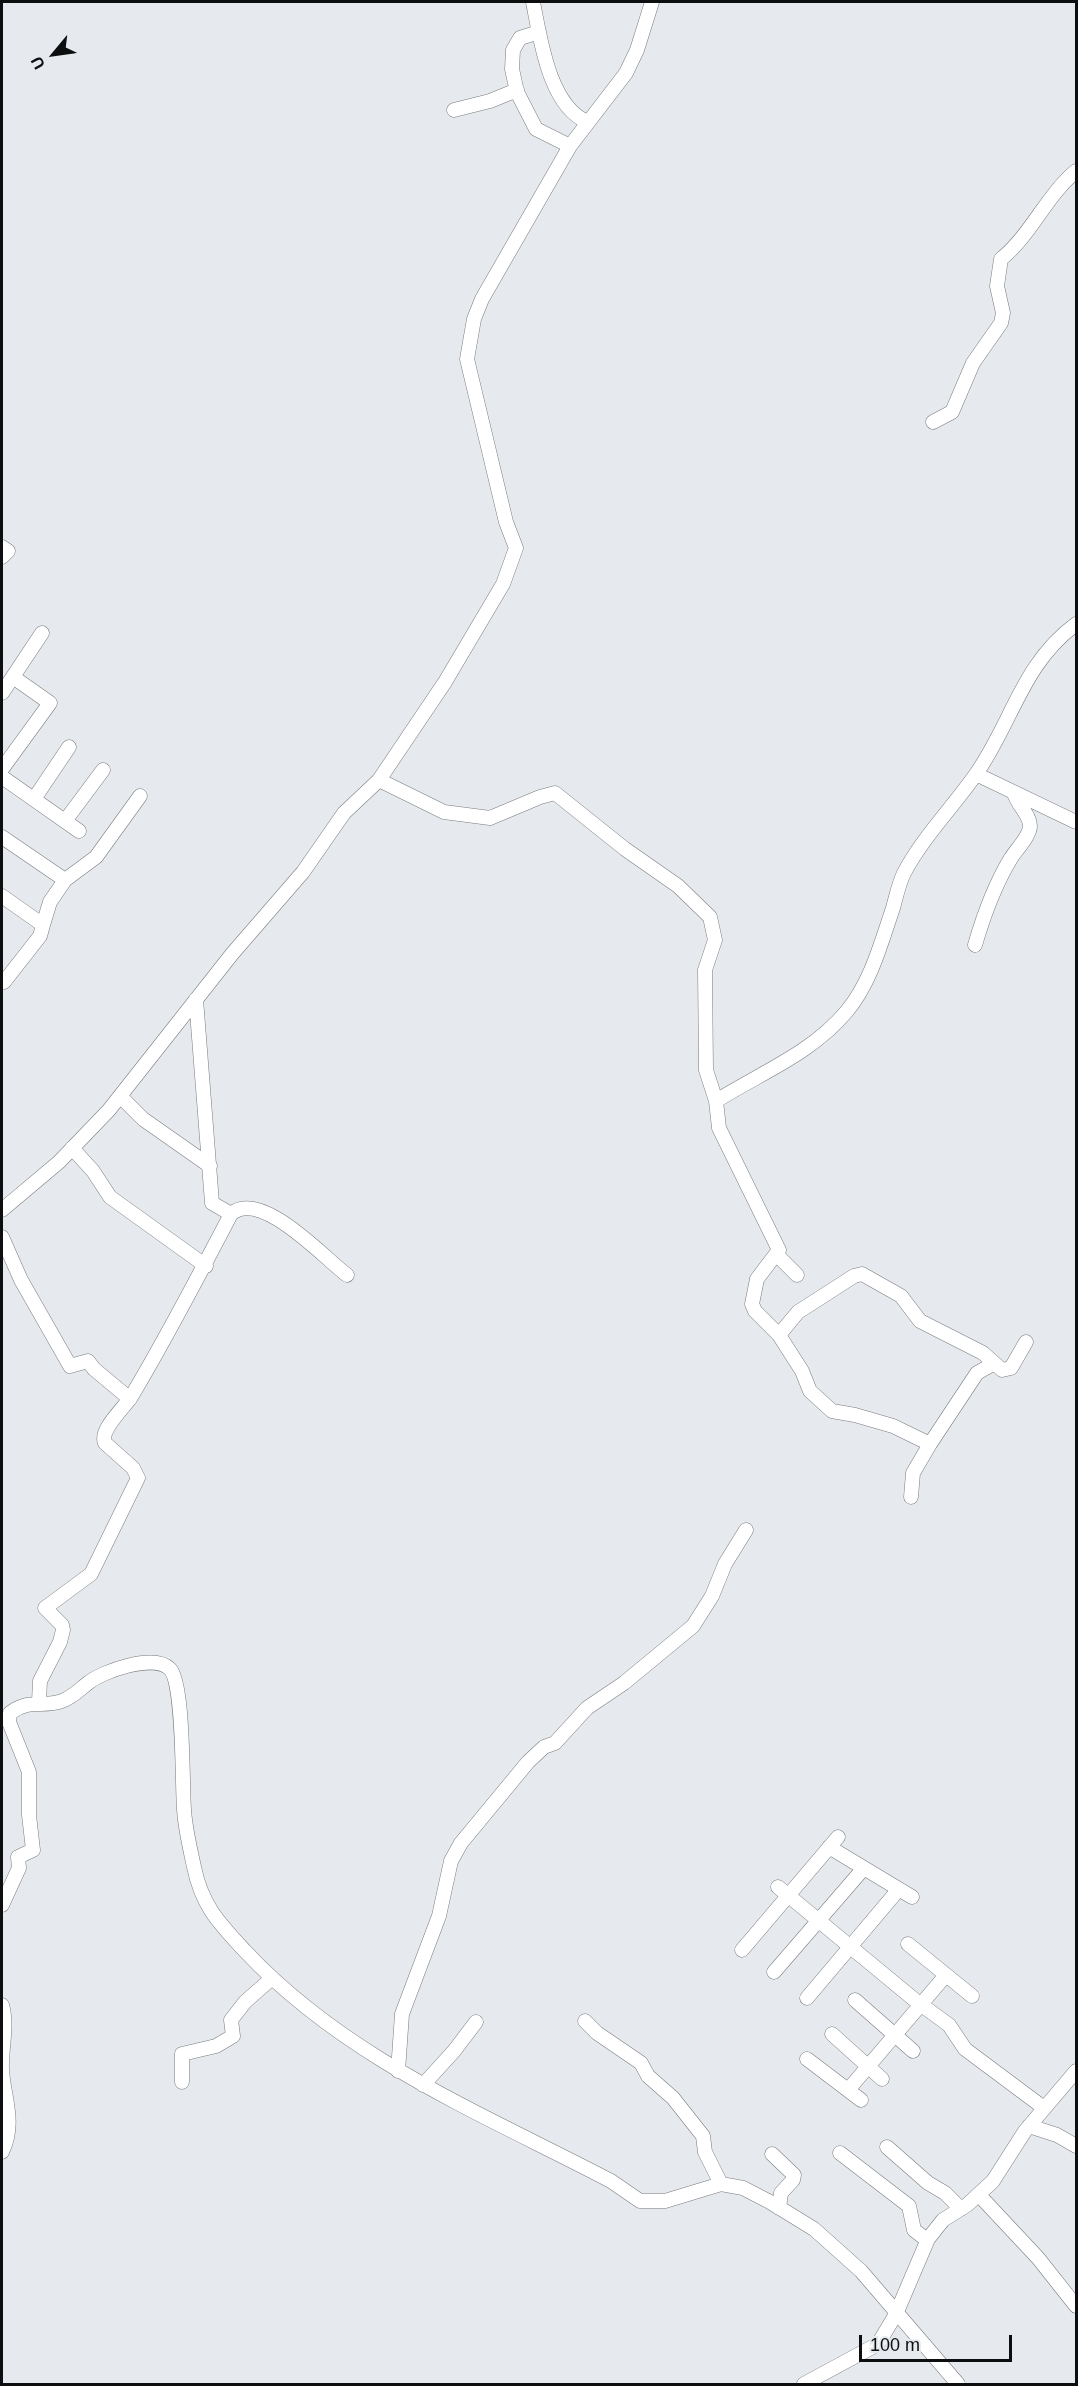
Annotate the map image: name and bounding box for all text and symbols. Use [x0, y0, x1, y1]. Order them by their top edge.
north arrow [24, 24, 84, 84]
text: U [28, 54, 48, 72]
scale bar [862, 2323, 1015, 2361]
text: 100 m [870, 2335, 920, 2355]

